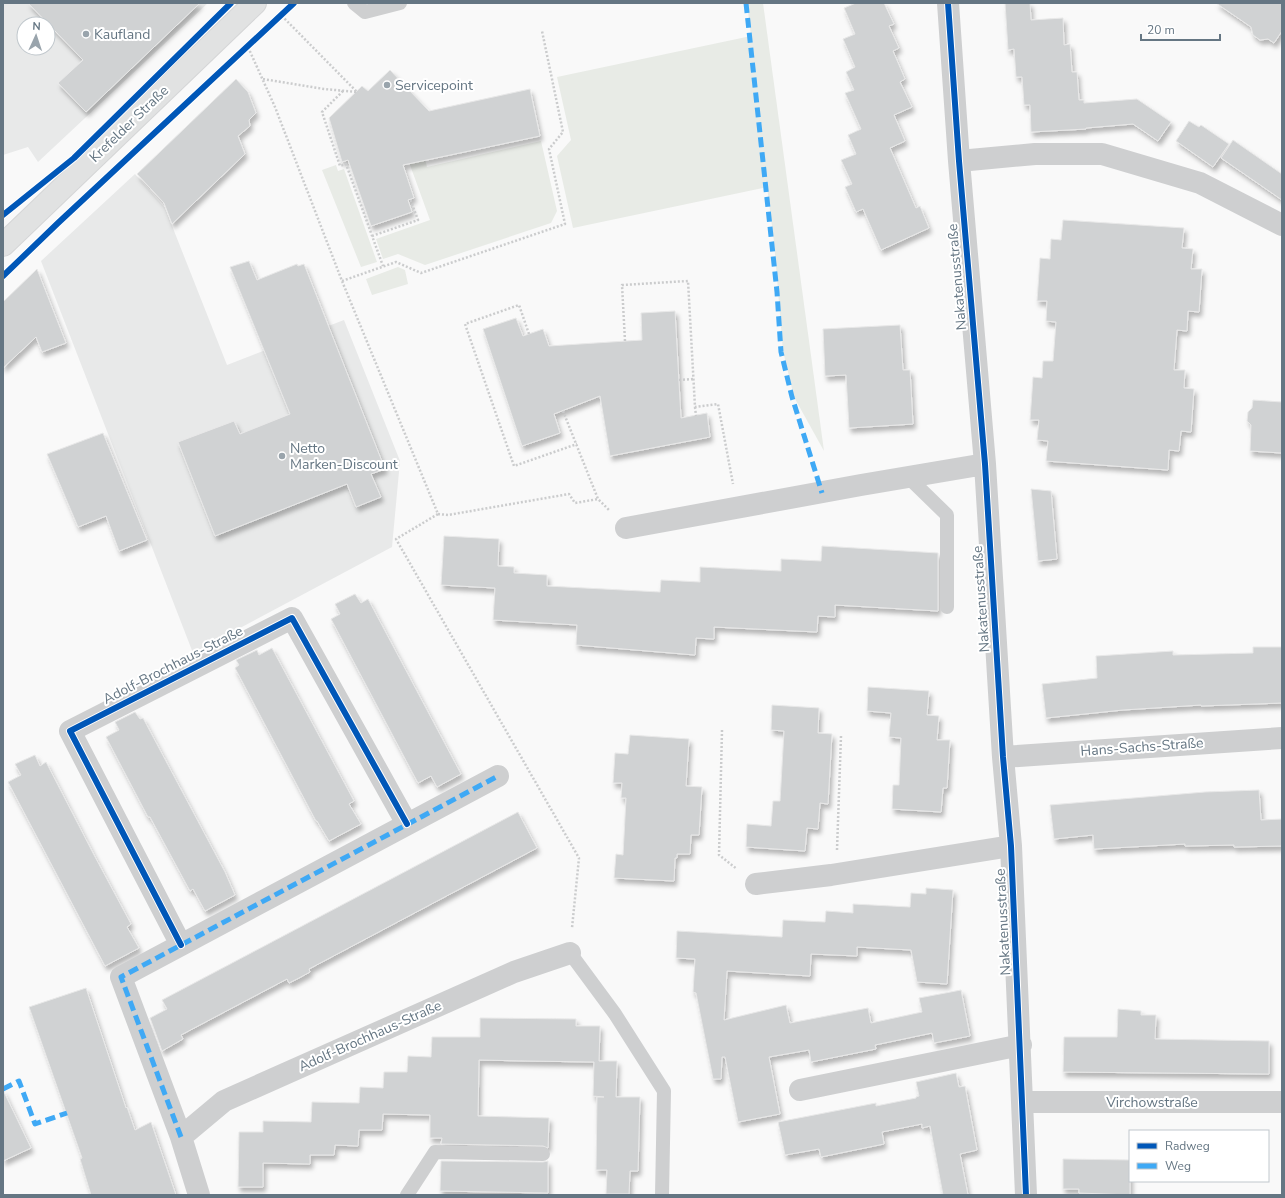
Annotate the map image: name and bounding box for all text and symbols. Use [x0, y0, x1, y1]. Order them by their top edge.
north arrow [16, 16, 56, 56]
scale bar [1141, 16, 1220, 42]
text: N [32, 19, 41, 34]
text: 20 m [1147, 22, 1175, 38]
place label: Kaufland [94, 25, 150, 44]
marker: Kaufland [81, 29, 91, 39]
place label: Servicepoint [395, 76, 473, 95]
marker: Servicepoint [382, 80, 392, 90]
street label: Krefelder Straße [85, 81, 173, 167]
street label: Nakatenusstraße [943, 223, 971, 331]
place label: Netto Marken-Discount [290, 439, 398, 474]
marker: Netto Marken-Discount [277, 451, 287, 461]
street label: Nakatenusstraße [968, 545, 994, 653]
street label: Adolf-Brochhaus-Straße [100, 621, 246, 709]
street label: Hans-Sachs-Straße [1080, 733, 1204, 761]
street label: Nakatenusstraße [991, 868, 1015, 976]
street label: Adolf-Brochhaus-Straße [295, 996, 445, 1076]
street label: Virchowstraße [1105, 1093, 1198, 1112]
legend [1129, 1130, 1269, 1182]
text: Radweg [1165, 1138, 1210, 1154]
text: Weg [1165, 1158, 1191, 1174]

